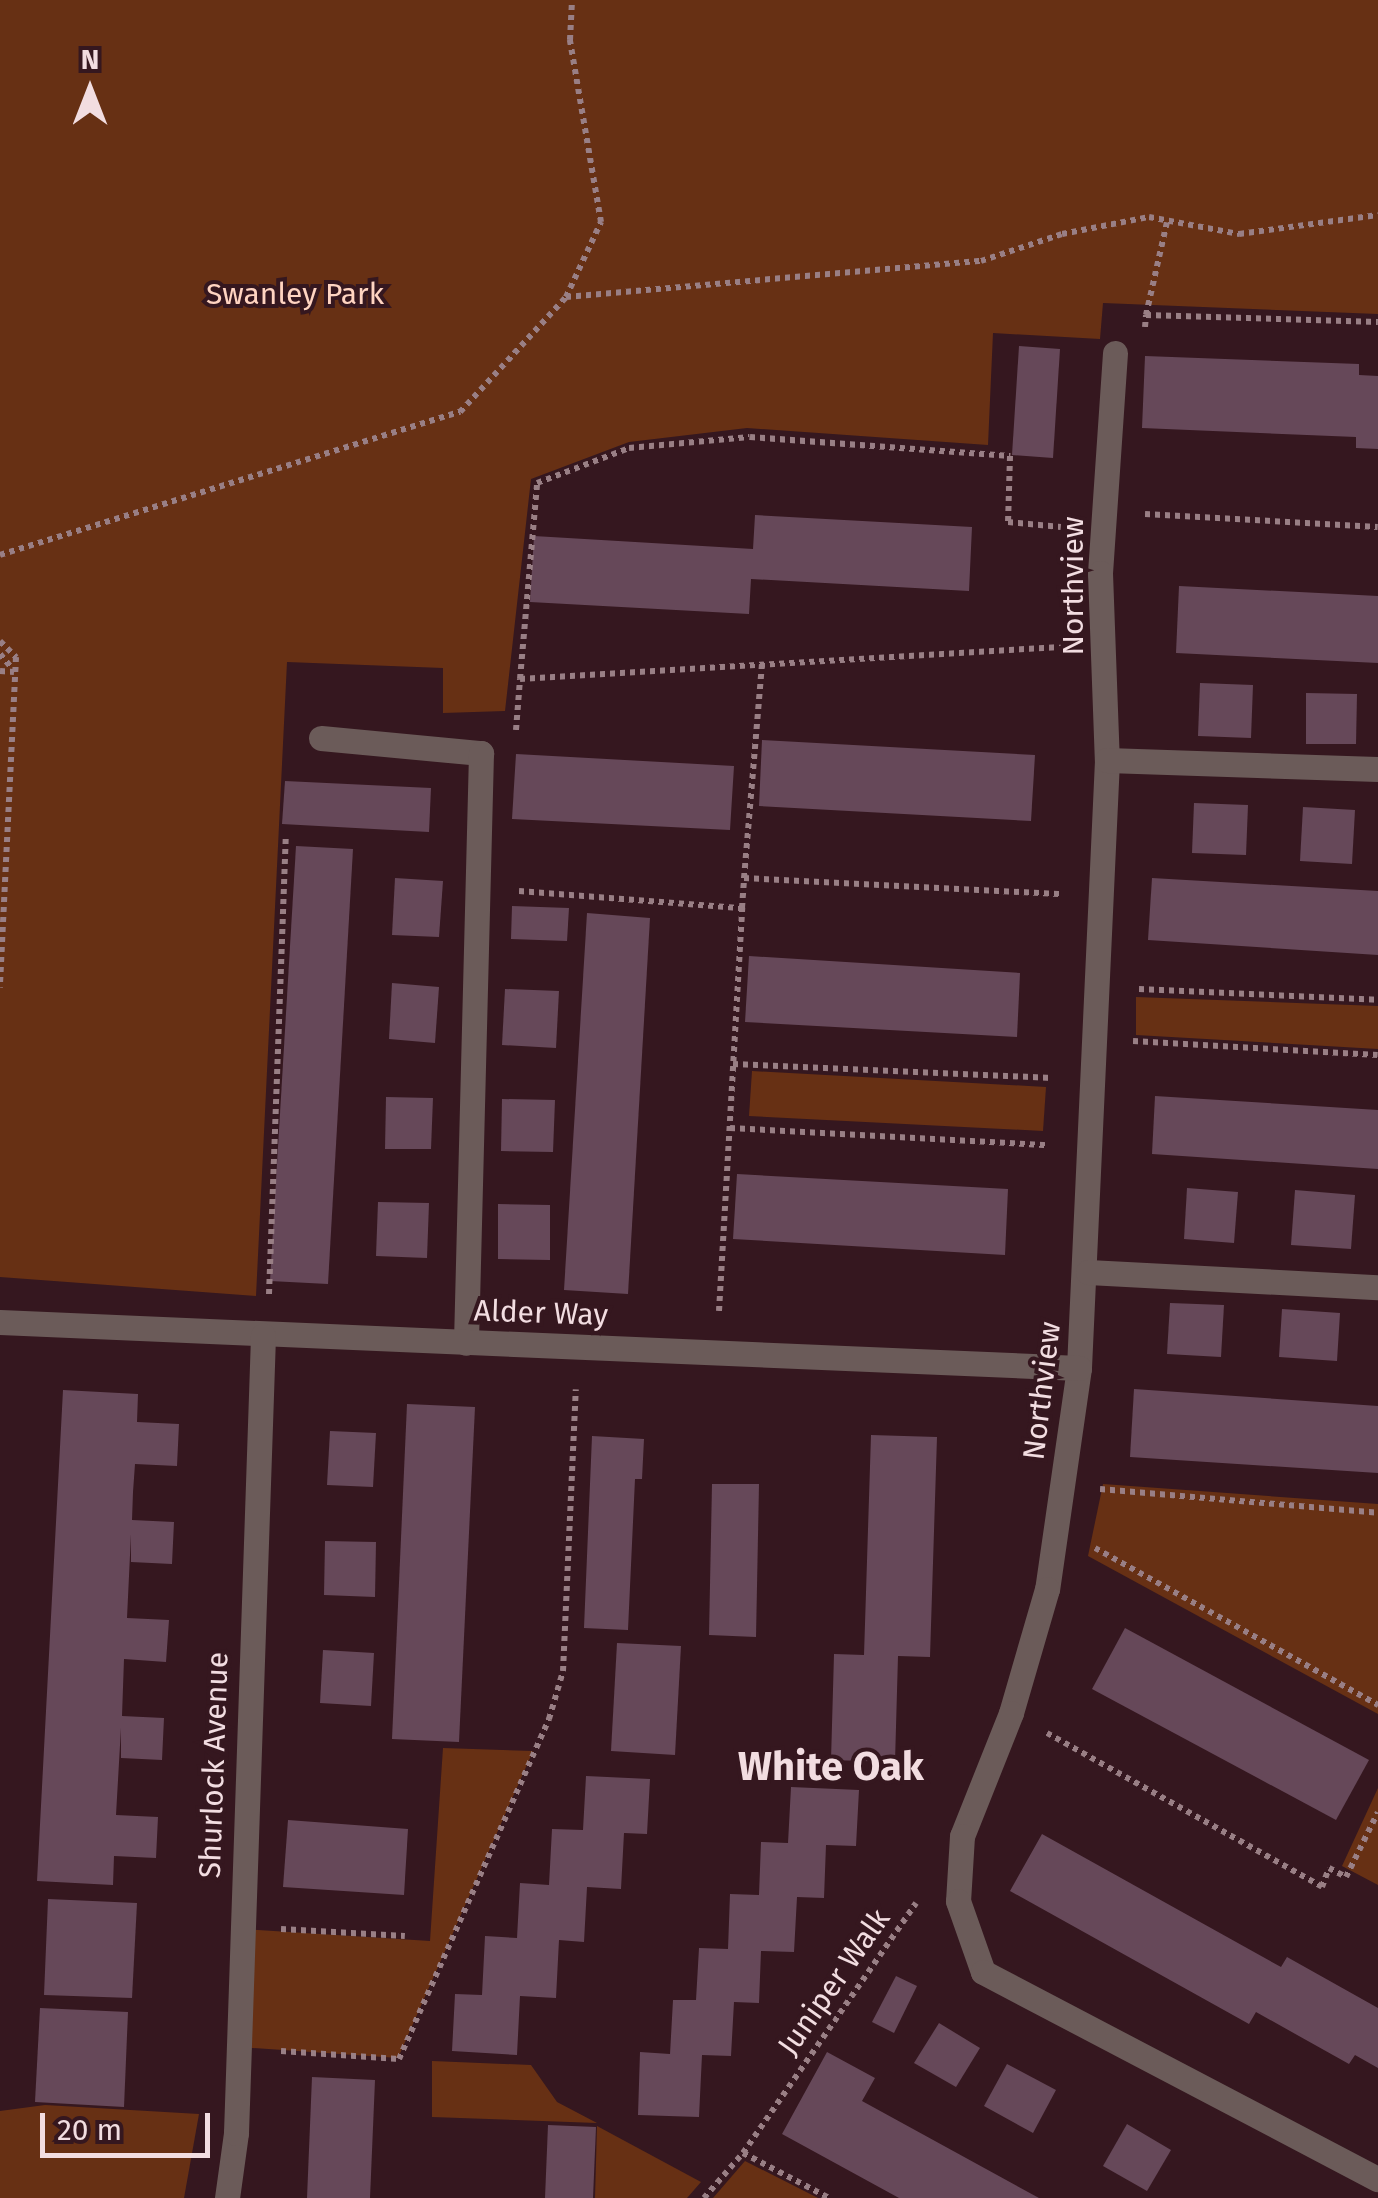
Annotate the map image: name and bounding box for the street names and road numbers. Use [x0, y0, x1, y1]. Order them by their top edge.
street label: Northview [1055, 517, 1091, 655]
street label: Alder Way [473, 1293, 609, 1333]
street label: Northview [1016, 1320, 1068, 1462]
street label: Shurlock Avenue [192, 1651, 236, 1879]
street label: Juniper Walk [770, 1902, 898, 2062]

